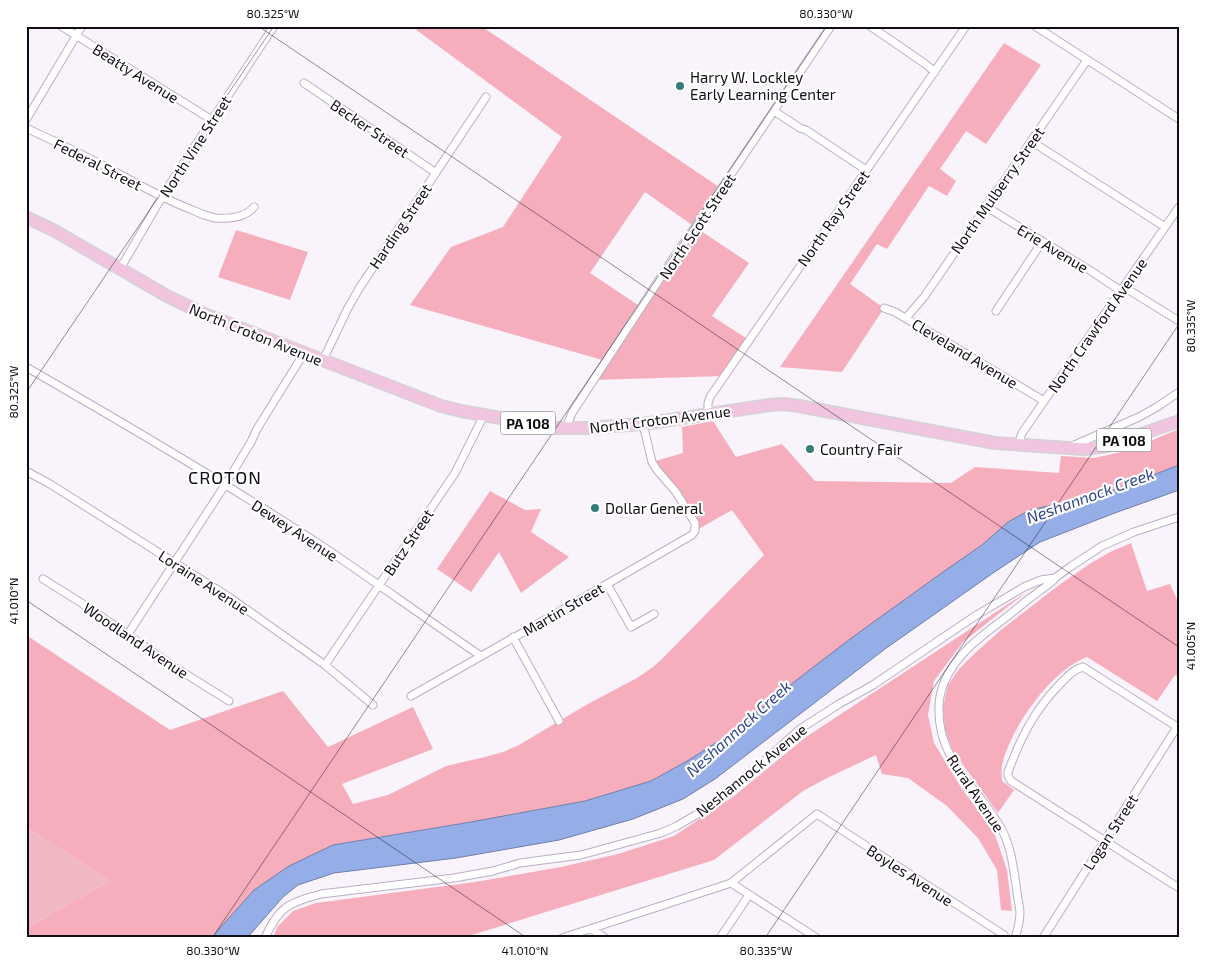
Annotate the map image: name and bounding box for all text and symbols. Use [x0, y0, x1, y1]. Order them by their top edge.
text: 80.325°W [247, 6, 299, 20]
text: 80.330°W [799, 6, 853, 20]
street label: Beatty Avenue [90, 39, 182, 107]
place label: Harry W. Lockley Early Learning Center [690, 68, 836, 103]
marker: Harry W. Lockley Early Learning Center [674, 80, 686, 92]
street label: North Vine Street [156, 92, 235, 200]
street label: Becker Street [327, 95, 413, 161]
street label: North Mulberry Street [947, 123, 1048, 257]
street label: Federal Street [51, 134, 145, 194]
street label: North Ray Street [793, 166, 873, 269]
street label: North Scott Street [655, 170, 739, 282]
street label: Harding Street [365, 180, 435, 272]
street label: Erie Avenue [1014, 220, 1092, 276]
street label: North Crawford Avenue [1044, 254, 1150, 396]
street label: North Croton Avenue [187, 299, 325, 369]
text: 80.335°W [1183, 300, 1197, 352]
street label: Cleveland Avenue [909, 314, 1021, 392]
text: 80.325°W [6, 366, 20, 418]
street label: North Croton Avenue [588, 401, 732, 437]
road number: PA 108 [500, 412, 556, 434]
road number: PA 108 [1096, 428, 1152, 452]
place label: Country Fair [820, 440, 903, 458]
marker: Country Fair [804, 443, 816, 455]
water label: Neshannock Creek [1024, 463, 1156, 527]
district label: CROTON [188, 466, 262, 488]
street label: Dewey Avenue [248, 495, 342, 565]
place label: Dollar General [605, 499, 703, 517]
marker: Dollar General [589, 502, 601, 514]
street label: Butz Street [379, 505, 437, 579]
street label: Loraine Avenue [155, 546, 253, 618]
text: 41.010°N [6, 578, 20, 624]
street label: Martin Street [519, 578, 607, 639]
street label: Woodland Avenue [80, 598, 192, 682]
text: 41.005°N [1183, 622, 1197, 670]
water label: Neshannock Creek [682, 676, 794, 780]
street label: Neshannock Avenue [692, 720, 810, 820]
street label: Rural Avenue [944, 751, 1008, 835]
street label: Logan Street [1079, 791, 1141, 873]
street label: Boyles Avenue [864, 840, 956, 910]
text: 80.330°W [186, 943, 240, 957]
text: 41.010°N [502, 943, 548, 957]
text: 80.335°W [740, 943, 792, 957]

